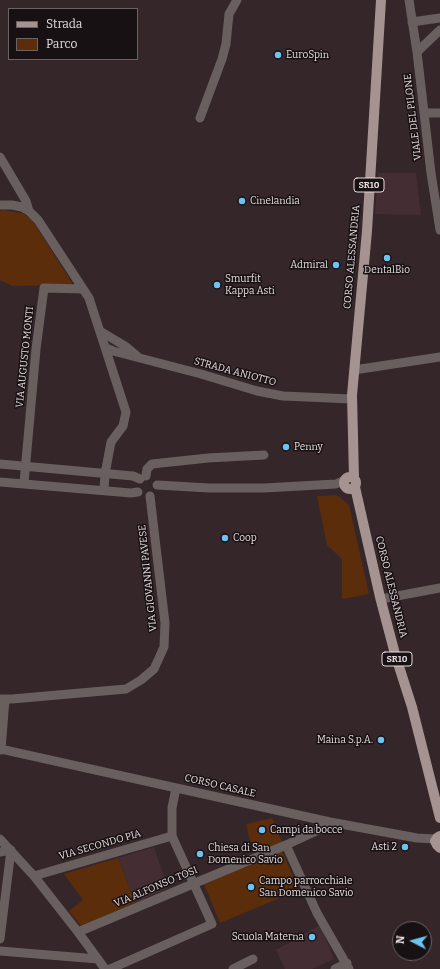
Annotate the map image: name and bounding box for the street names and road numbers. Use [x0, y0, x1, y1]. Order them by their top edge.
street label: VIALE DEL PILONE [402, 73, 424, 161]
road number: SR10 [354, 178, 384, 192]
street label: CORSO ALESSANDRIA [341, 204, 363, 310]
street label: VIA AUGUSTO MONTI [14, 306, 36, 408]
street label: STRADA ANIOTTO [193, 355, 277, 389]
street label: VIA GIOVANNI PAVESE [136, 524, 160, 632]
street label: CORSO ALESSANDRIA [373, 535, 409, 639]
road number: SR10 [382, 652, 412, 666]
street label: CORSO CASALE [183, 772, 257, 800]
street label: VIA SECONDO PIA [57, 828, 143, 862]
street label: VIA ALFONSO TOSI [112, 864, 200, 910]

